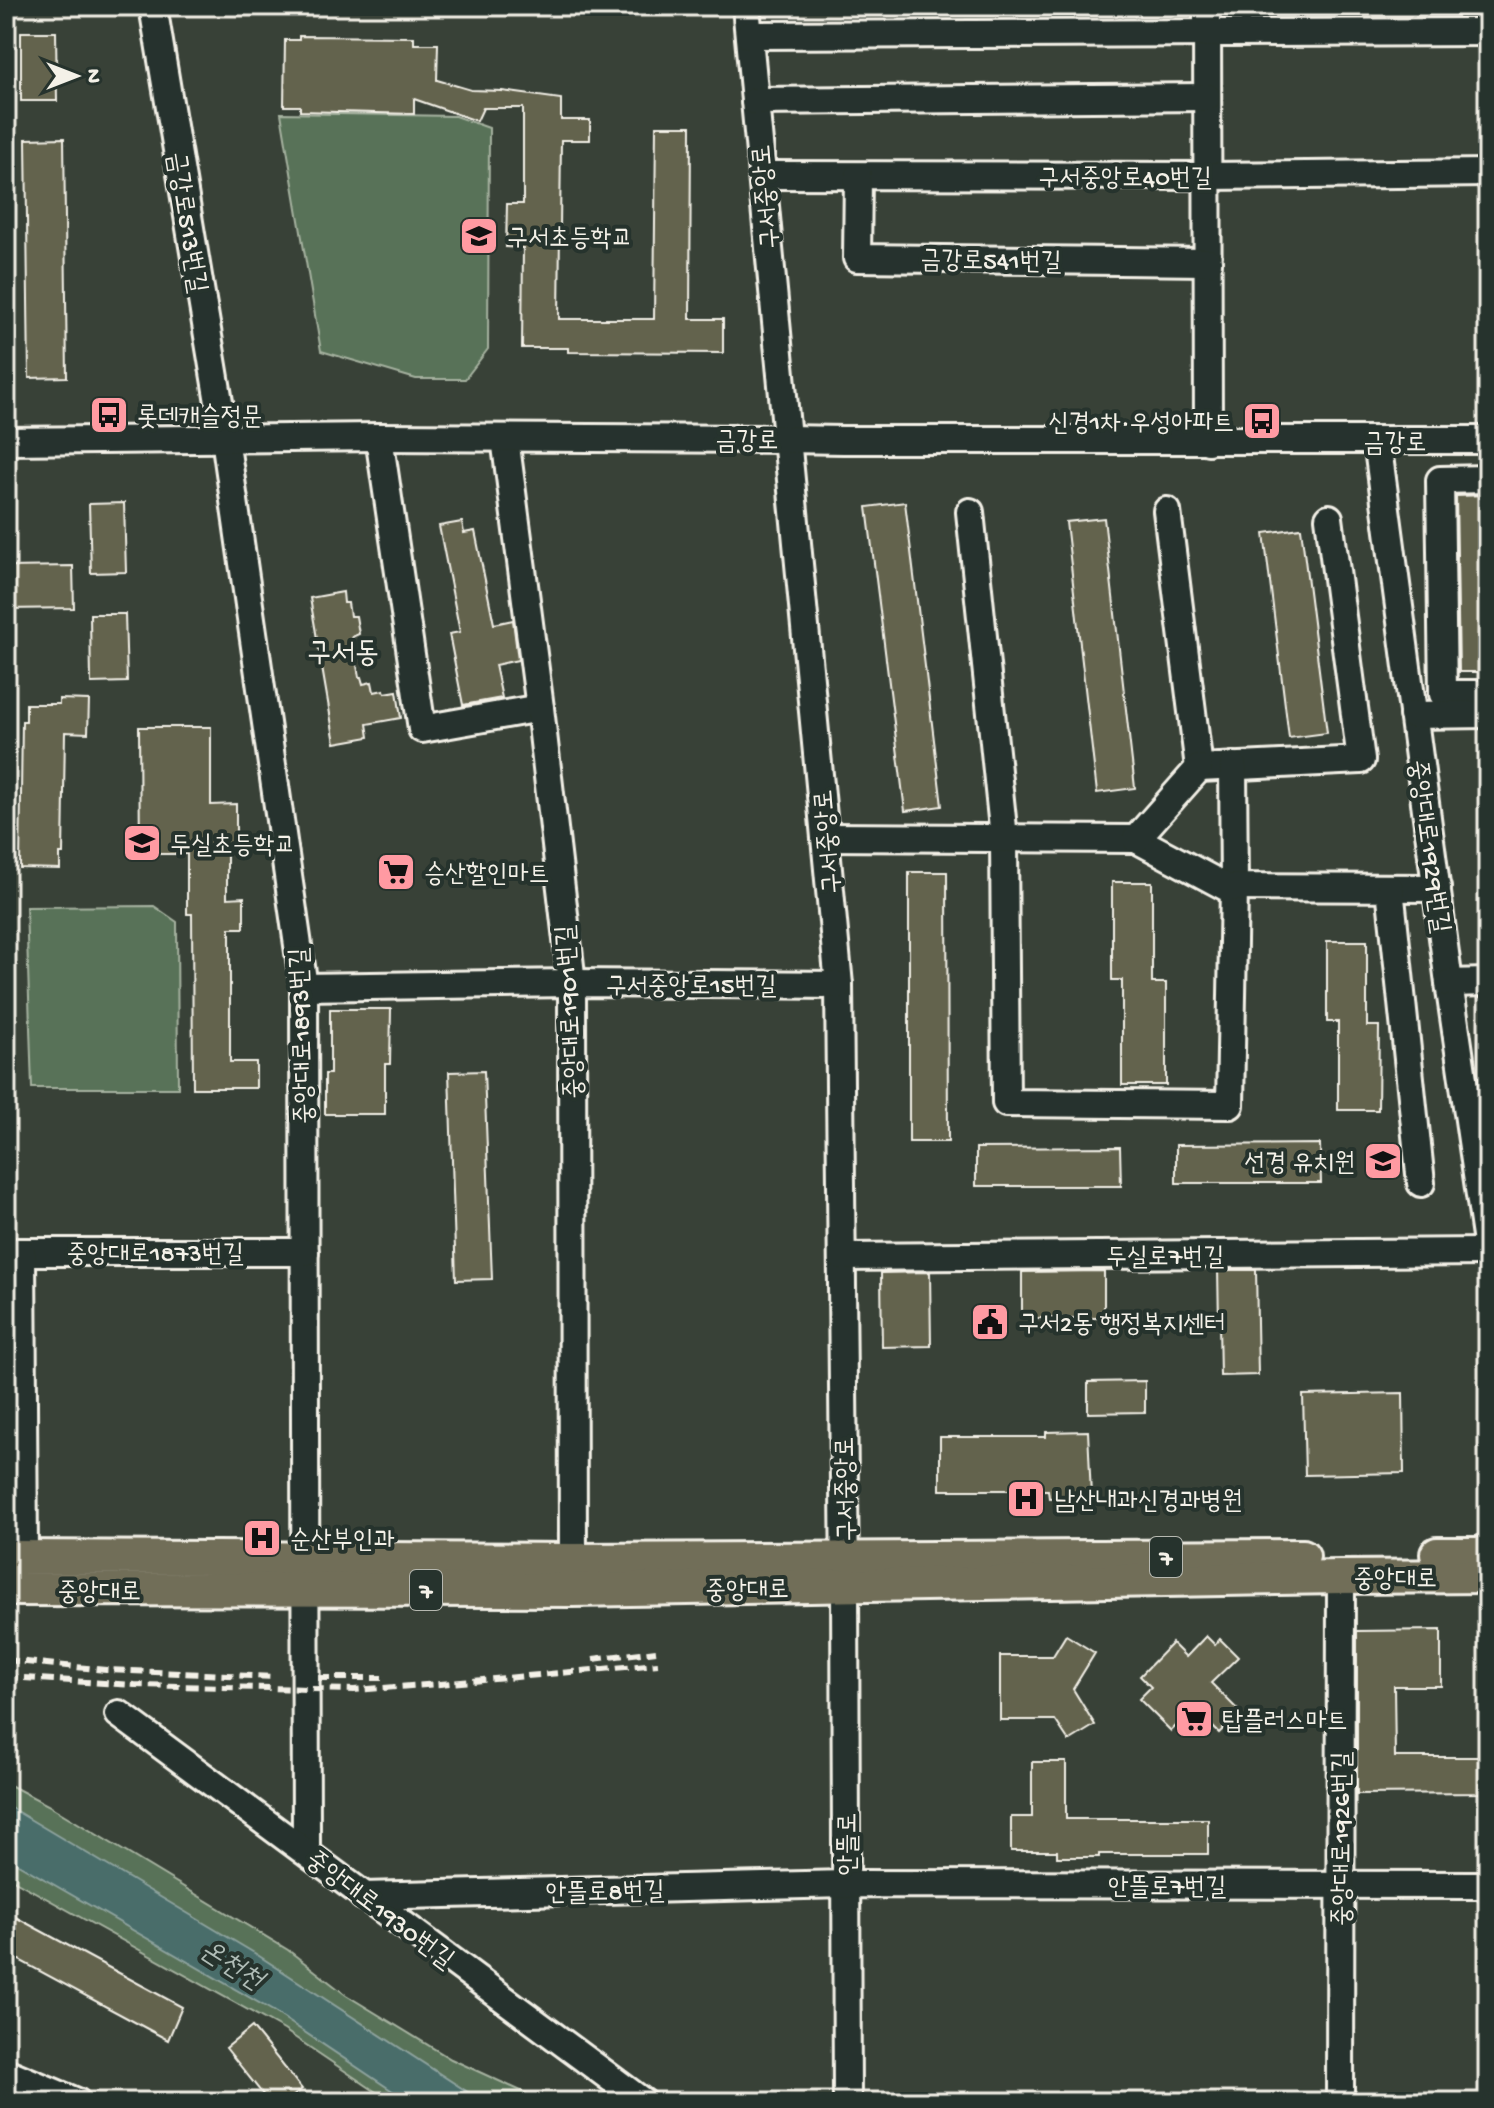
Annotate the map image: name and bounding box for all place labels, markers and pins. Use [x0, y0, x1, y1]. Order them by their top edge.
school or university icon: 구서초등학교 [458, 215, 500, 257]
place label: 구서초등학교 [507, 225, 633, 256]
bus stop icon: 롯데캐슬정문 [88, 394, 130, 436]
bus stop icon: 신경1차·우성아파트 [1241, 400, 1283, 442]
place label: 롯데캐슬정문 [137, 403, 263, 435]
place label: 신경1차·우성아파트 [1048, 410, 1234, 441]
school or university icon: 두실초등학교 [121, 822, 163, 864]
place label: 두실초등학교 [170, 832, 296, 863]
supermarket icon: 승산할인마트 [375, 851, 417, 893]
place label: 승산할인마트 [424, 861, 550, 892]
school or university icon: 선경 유치원 [1362, 1140, 1404, 1182]
place label: 선경 유치원 [1244, 1150, 1355, 1181]
public building icon: 구서2동 행정복지센터 [969, 1301, 1011, 1343]
place label: 구서2동 행정복지센터 [1018, 1311, 1225, 1342]
hospital icon: 남산내과신경과병원 [1005, 1478, 1047, 1520]
place label: 남산내과신경과병원 [1054, 1488, 1242, 1519]
hospital icon: 순산부인과 [241, 1517, 283, 1559]
place label: 순산부인과 [290, 1527, 395, 1558]
supermarket icon: 탑플러스마트 [1173, 1698, 1215, 1740]
place label: 탑플러스마트 [1222, 1708, 1348, 1739]

